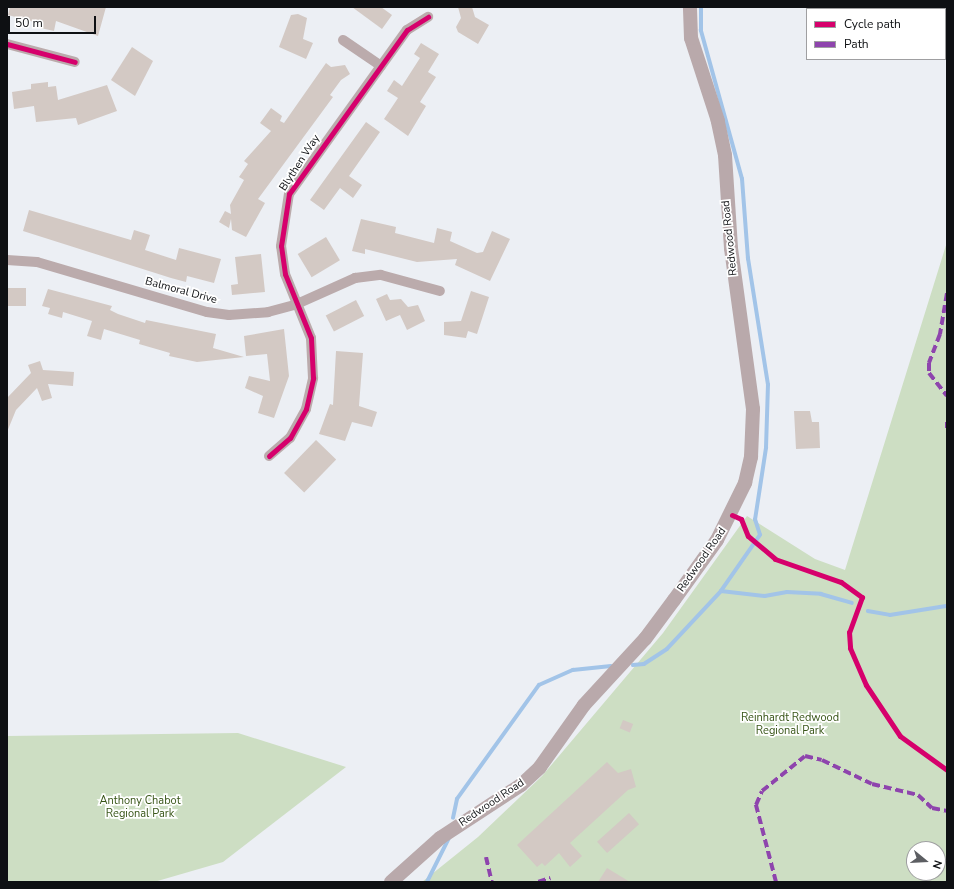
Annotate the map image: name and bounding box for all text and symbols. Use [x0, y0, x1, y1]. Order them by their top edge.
scale bar [10, 8, 98, 34]
legend [806, 8, 946, 60]
text: 50 m [15, 15, 43, 31]
text: Cycle path [844, 16, 901, 32]
text: Path [844, 36, 869, 52]
street label: Blythen Way [277, 132, 323, 194]
street label: Redwood Road [719, 200, 741, 276]
street label: Balmoral Drive [144, 275, 218, 307]
street label: Redwood Road [675, 525, 729, 595]
park label: Reinhardt Redwood Regional Park [741, 712, 839, 738]
street label: Redwood Road [457, 776, 527, 830]
park label: Anthony Chabot Regional Park [100, 795, 180, 821]
north arrow [906, 841, 946, 881]
text: N [929, 858, 945, 871]

